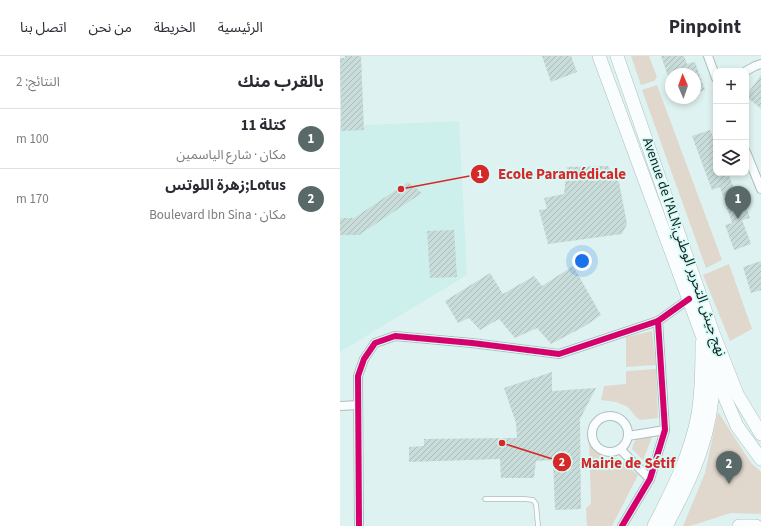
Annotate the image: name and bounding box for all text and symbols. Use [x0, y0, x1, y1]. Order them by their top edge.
text: Pinpoint [669, 14, 741, 41]
text: اتصل بنا [20, 18, 66, 38]
text: من نحن [88, 18, 132, 38]
text: الخريطة [154, 18, 196, 38]
text: الرئيسية [218, 18, 263, 38]
north arrow [665, 68, 701, 104]
map controls [713, 68, 749, 176]
button: + [713, 68, 749, 104]
text: بالقرب منك [238, 70, 324, 94]
text: النتائج: 2 [16, 73, 60, 91]
button: − [713, 104, 749, 140]
text: كتلة 11 [241, 115, 286, 136]
text: 100 m [16, 130, 49, 148]
text: 1 [308, 130, 314, 148]
street label: Avenue de l'ALN;نهج جيش التحرير الوطني [637, 135, 731, 359]
button: layers [713, 140, 749, 176]
text: مكان · شارع الياسمين [176, 146, 286, 164]
callout: Ecole Paramédicale [470, 160, 634, 187]
text: Ecole Paramédicale [498, 164, 626, 185]
text: 1 [477, 166, 483, 183]
text: Lotus;زهرة اللوتس [165, 175, 286, 196]
pin: 1 [725, 186, 751, 219]
text: 170 m [16, 190, 49, 208]
text: 2 [308, 190, 314, 208]
text: مكان · Boulevard Ibn Sina [149, 206, 286, 224]
your location [572, 251, 592, 271]
callout: Mairie de Sétif [552, 449, 683, 476]
pin: 2 [716, 451, 742, 484]
text: Mairie de Sétif [581, 453, 676, 474]
text: 2 [559, 454, 565, 471]

